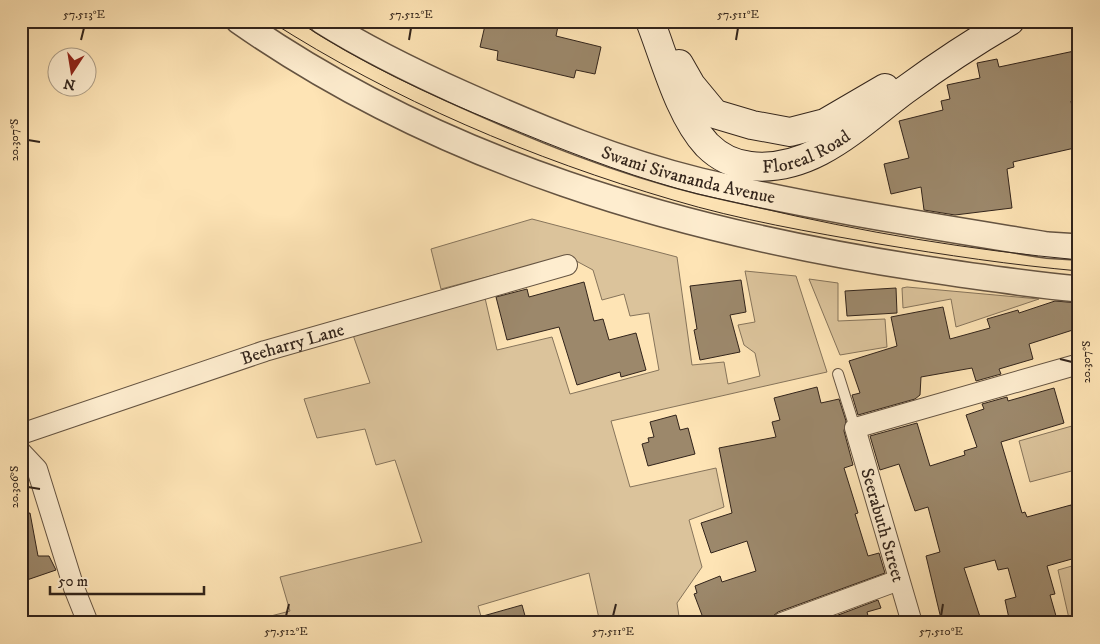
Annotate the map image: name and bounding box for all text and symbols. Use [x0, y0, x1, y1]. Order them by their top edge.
text: 57.513°E [63, 7, 106, 22]
text: 57.512°E [389, 7, 433, 22]
text: 57.511°E [717, 7, 760, 22]
north arrow [48, 48, 98, 98]
text: N [62, 74, 77, 94]
text: 20.307°S [7, 119, 22, 161]
street label: Floreal Road [762, 126, 855, 179]
street label: Swami Sivananda Avenue [598, 142, 777, 209]
street label: Beeharry Lane [238, 319, 347, 370]
text: 20.307°S [1079, 341, 1094, 383]
text: 20.306°S [7, 466, 22, 508]
street label: Seerabuth Street [855, 466, 909, 585]
scale bar [50, 564, 204, 596]
text: 50 m [58, 572, 88, 591]
text: 57.512°E [264, 624, 308, 639]
text: 57.511°E [592, 624, 635, 639]
text: 57.510°E [919, 624, 964, 639]

